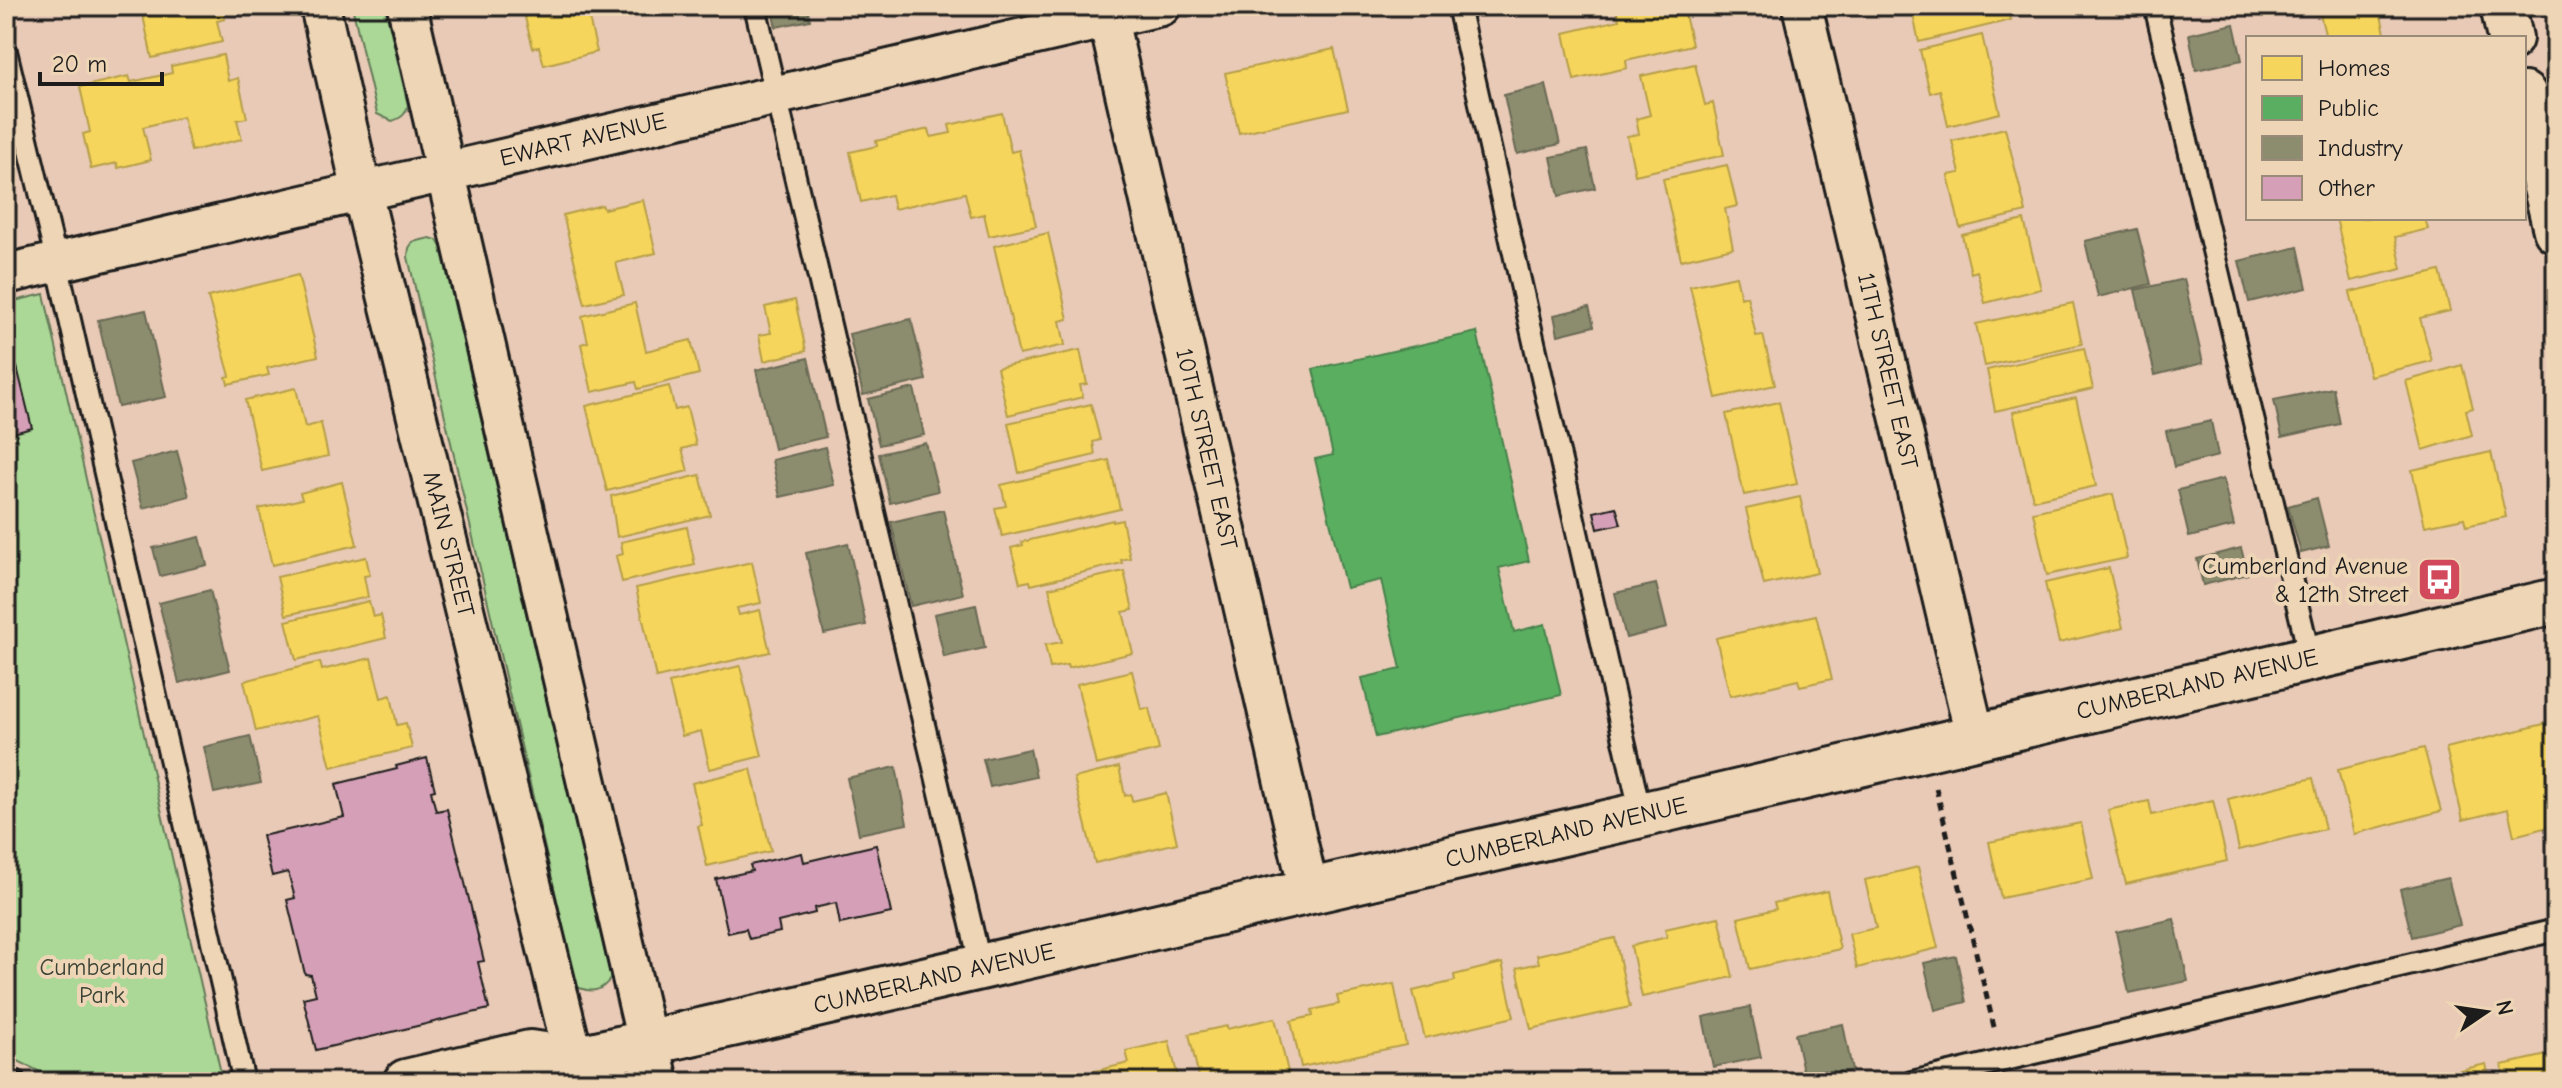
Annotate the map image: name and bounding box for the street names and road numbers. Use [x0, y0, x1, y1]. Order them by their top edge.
street label: EWART AVENUE [497, 106, 669, 172]
street label: 11TH STREET EAST [1852, 270, 1924, 472]
street label: 10TH STREET EAST [1170, 346, 1244, 553]
street label: MAIN STREET [417, 468, 481, 620]
street label: CUMBERLAND AVENUE [2073, 643, 2321, 725]
street label: CUMBERLAND AVENUE [1442, 791, 1690, 873]
street label: CUMBERLAND AVENUE [810, 937, 1058, 1019]

